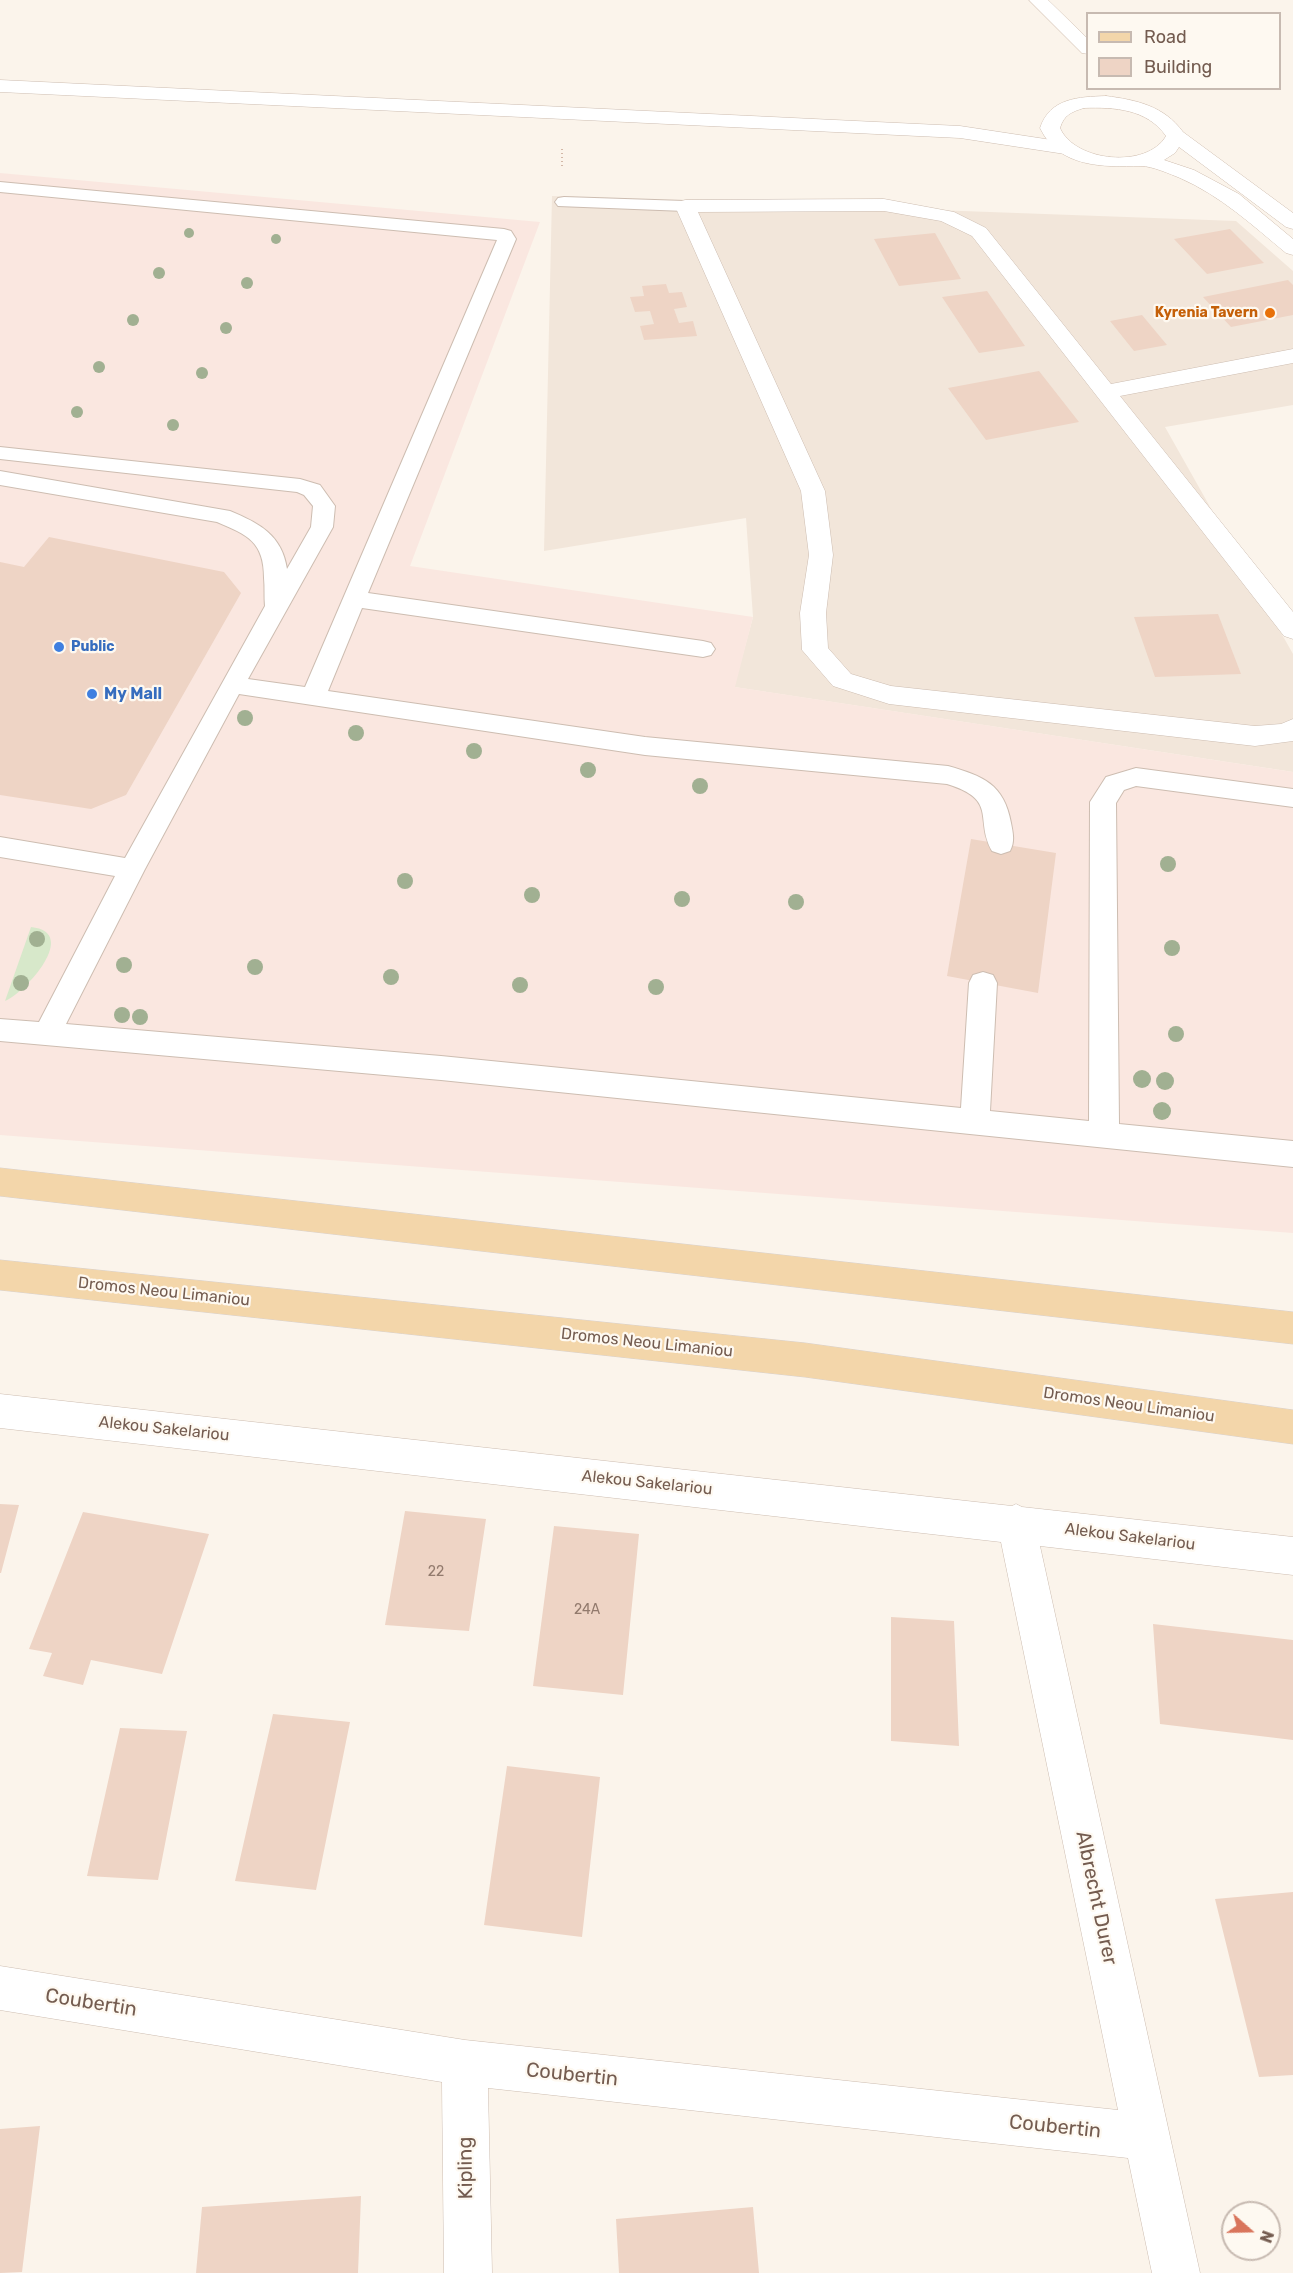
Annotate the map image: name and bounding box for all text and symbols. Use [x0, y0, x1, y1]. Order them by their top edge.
legend [1086, 12, 1281, 90]
text: Road [1144, 26, 1187, 48]
text: Building [1144, 56, 1212, 78]
place label: Kyrenia Tavern [1155, 305, 1258, 321]
marker: Kyrenia Tavern [1263, 306, 1277, 320]
place label: Public [71, 639, 115, 655]
marker: Public [52, 640, 66, 654]
place label: My Mall [104, 684, 162, 704]
marker: My Mall [85, 687, 99, 701]
street label: Dromos Neou Limaniou [77, 1273, 251, 1311]
street label: Dromos Neou Limaniou [560, 1324, 734, 1362]
street label: Dromos Neou Limaniou [1042, 1383, 1216, 1427]
street label: Alekou Sakelariou [98, 1413, 230, 1445]
street label: Alekou Sakelariou [581, 1467, 713, 1499]
street label: Alekou Sakelariou [1064, 1519, 1196, 1555]
house number: 22 [428, 1564, 444, 1580]
house number: 24A [574, 1602, 600, 1618]
street label: Albrecht Durer [1070, 1829, 1122, 1967]
street label: Coubertin [44, 1984, 138, 2022]
street label: Coubertin [525, 2058, 619, 2092]
street label: Coubertin [1008, 2110, 1102, 2144]
street label: Kipling [453, 2137, 479, 2199]
north arrow [1221, 2201, 1281, 2261]
text: N [1256, 2228, 1277, 2245]

